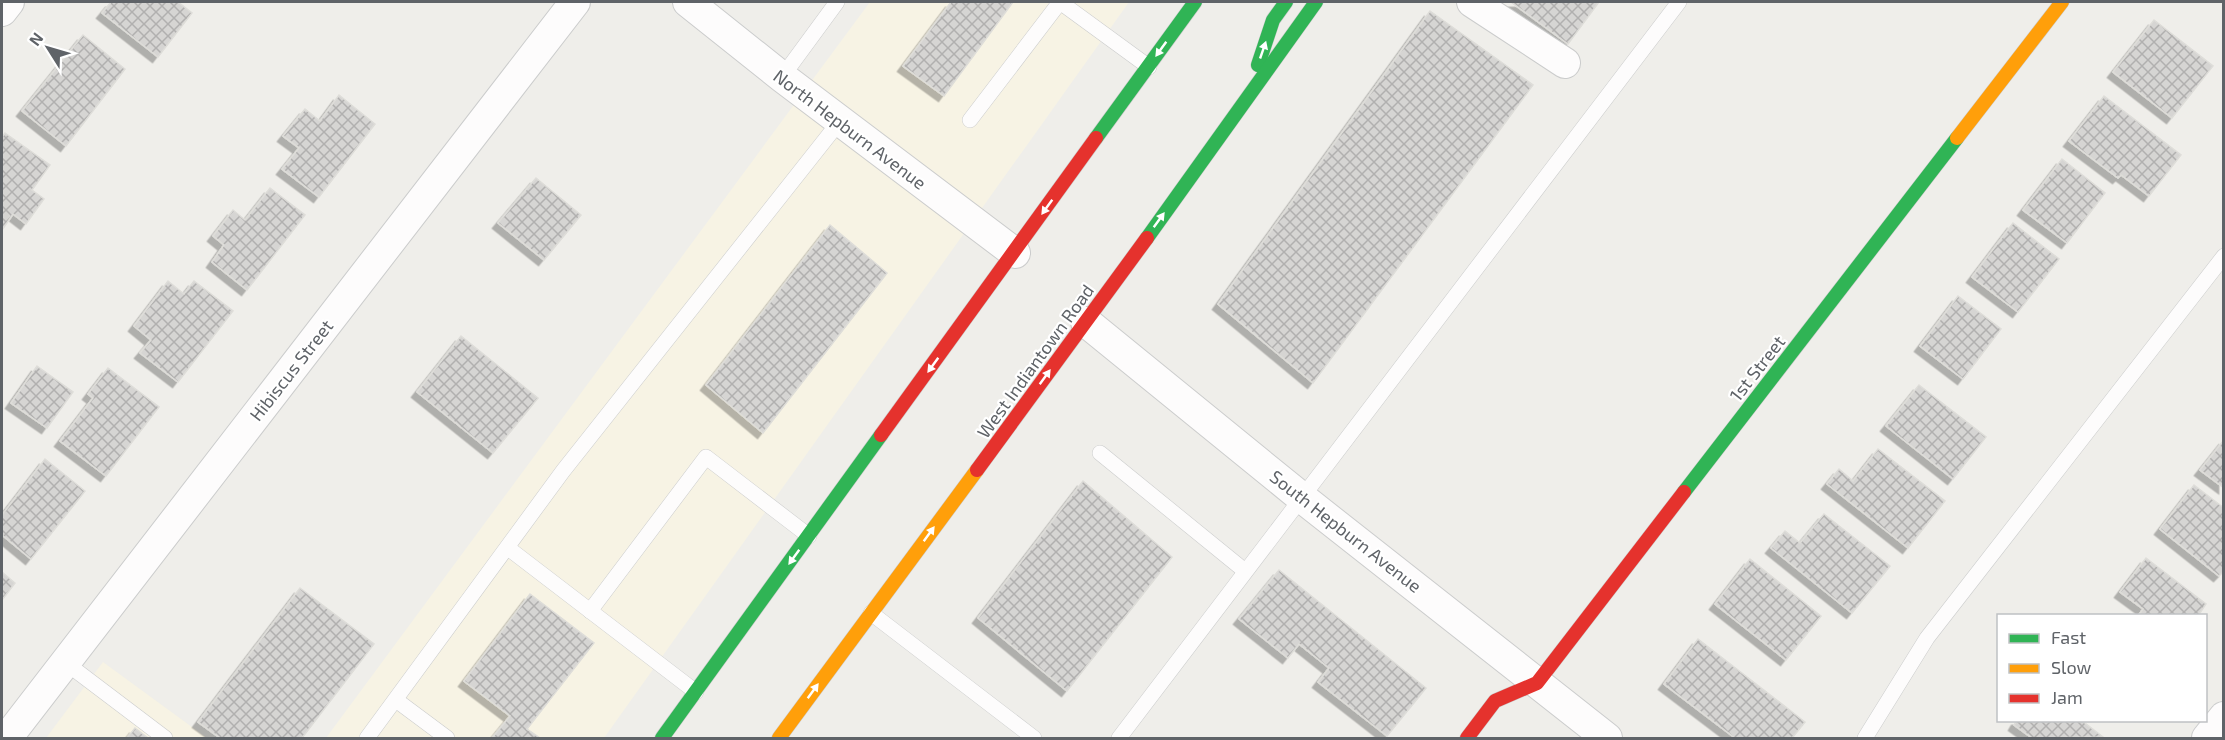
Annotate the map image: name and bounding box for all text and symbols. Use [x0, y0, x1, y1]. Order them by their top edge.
north arrow [18, 18, 78, 78]
text: N [25, 28, 47, 49]
one-way arrow [1156, 41, 1167, 57]
one-way arrow [1258, 41, 1268, 59]
street label: North Hepburn Avenue [769, 64, 931, 194]
one-way arrow [1042, 200, 1054, 215]
one-way arrow [1153, 212, 1165, 228]
street label: West Indiantown Road [972, 280, 1098, 442]
street label: Hibiscus Street [245, 315, 337, 425]
street label: 1st Street [1725, 331, 1790, 405]
one-way arrow [927, 357, 939, 373]
one-way arrow [1039, 370, 1051, 386]
street label: South Hepburn Avenue [1266, 465, 1426, 597]
one-way arrow [923, 527, 935, 543]
one-way arrow [788, 548, 800, 564]
legend [1997, 614, 2207, 722]
text: Fast [2051, 626, 2086, 648]
text: Slow [2051, 656, 2092, 678]
one-way arrow [807, 684, 819, 699]
text: Jam [2051, 686, 2083, 708]

